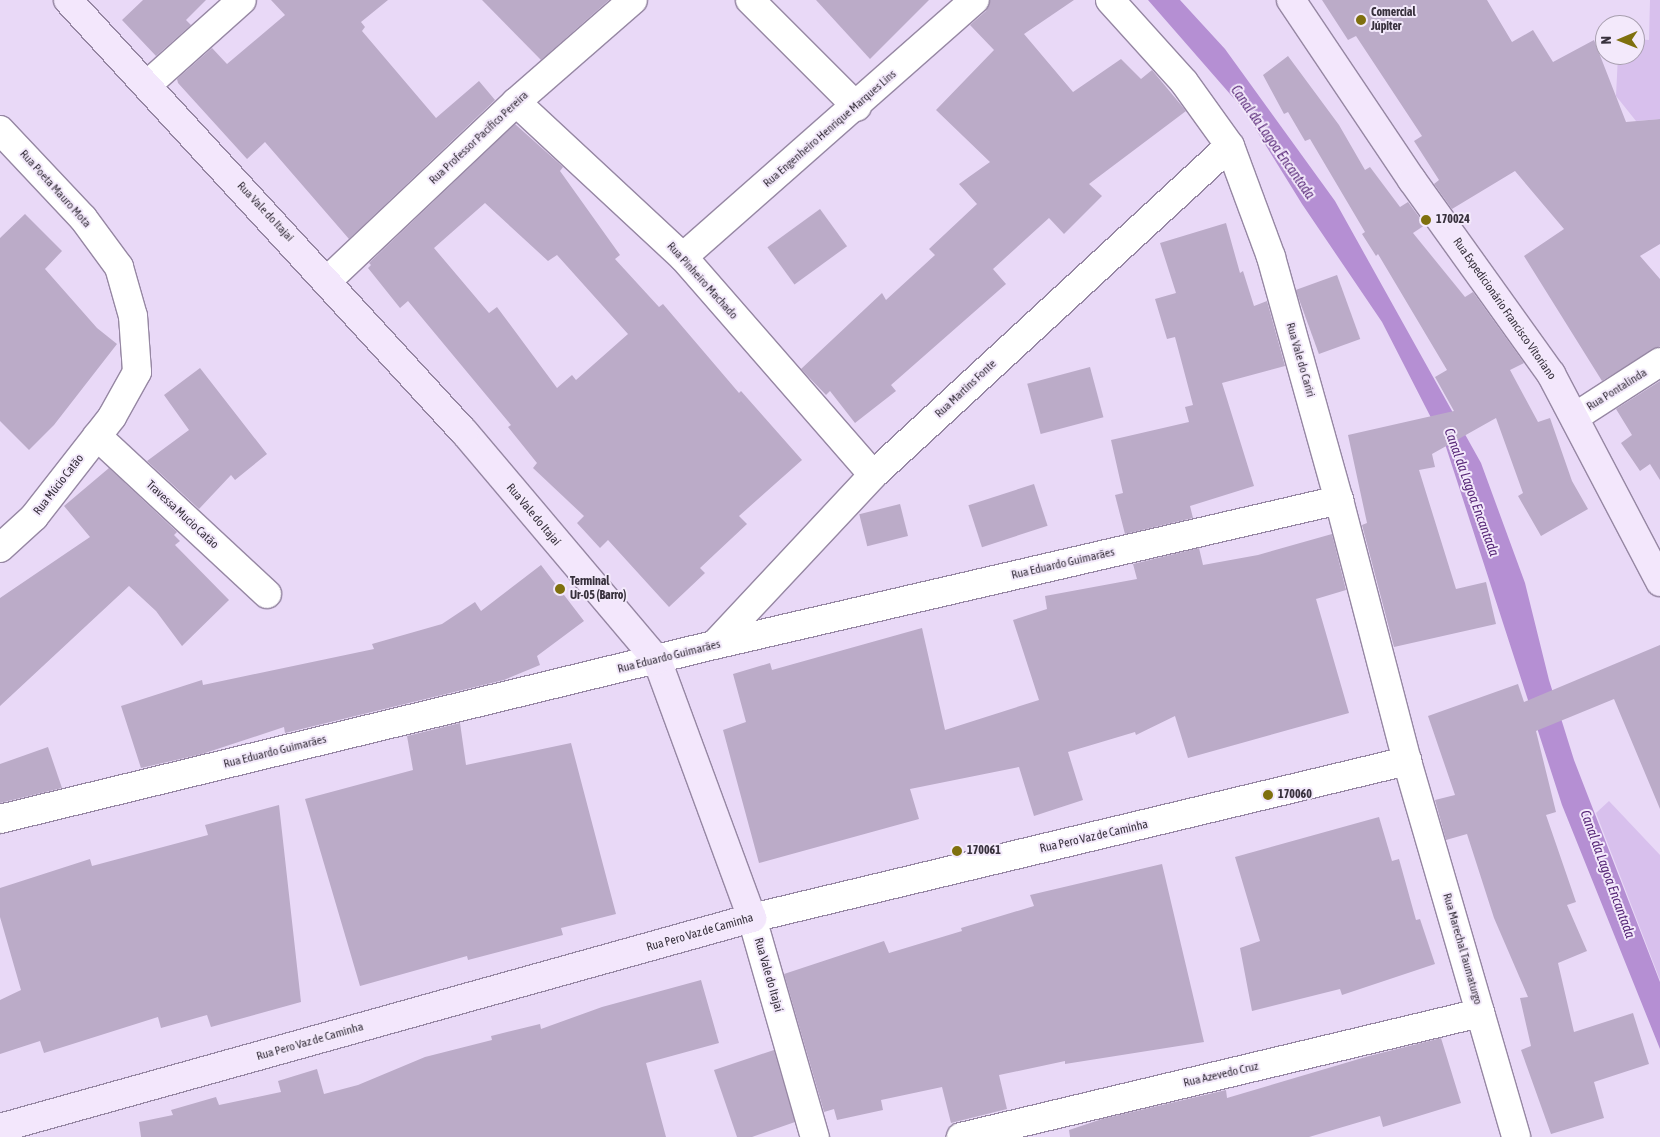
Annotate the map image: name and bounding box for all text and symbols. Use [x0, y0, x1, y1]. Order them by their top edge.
place label: Comercial Júpiter [1371, 6, 1416, 34]
marker: Comercial Júpiter [1355, 14, 1367, 26]
north arrow [1595, 15, 1645, 65]
text: N [1598, 36, 1614, 45]
street label: Rua Engenheiro Henrique Marques Lins [761, 67, 899, 191]
water label: Canal da Lagoa Encantada [1227, 82, 1319, 202]
street label: Rua Professor Pacifico Pereira [426, 88, 532, 188]
street label: Rua Poeta Mauro Mota [16, 147, 94, 231]
street label: Rua Vale do Itajaí [234, 179, 296, 245]
place label: 170024 [1436, 213, 1470, 227]
marker: 170024 [1420, 214, 1432, 226]
street label: Rua Expedicionário Francisco Vitoriano [1449, 235, 1559, 383]
street label: Rua Pinheiro Machado [664, 239, 740, 323]
street label: Rua Vale do Cariri [1282, 321, 1318, 399]
street label: Rua Martins Fonte [932, 357, 1000, 421]
street label: Rua Pontalinda [1584, 366, 1650, 414]
water label: Canal da Lagoa Encantada [1441, 426, 1503, 558]
street label: Rua Múcio Catão [31, 452, 87, 518]
street label: Travessa Mucio Catão [143, 478, 221, 552]
street label: Rua Vale do Itajaí [503, 481, 563, 549]
street label: Rua Eduardo Guimarães [1010, 545, 1116, 583]
place label: Terminal Ur-05 (Barro) [570, 575, 626, 603]
marker: Terminal Ur-05 (Barro) [554, 583, 566, 595]
street label: Rua Eduardo Guimarães [616, 637, 722, 677]
street label: Rua Eduardo Guimarães [222, 732, 328, 772]
place label: 170060 [1278, 788, 1312, 802]
marker: 170060 [1262, 789, 1274, 801]
water label: Canal da Lagoa Encantada [1577, 808, 1639, 940]
street label: Rua Pero Vaz de Caminha [1039, 818, 1149, 856]
place label: 170061 [967, 844, 1001, 858]
marker: 170061 [951, 845, 963, 857]
street label: Rua Marechal Taumaturgo [1439, 892, 1485, 1006]
street label: Rua Pero Vaz de Caminha [645, 911, 755, 955]
street label: Rua Vale do Itajaí [751, 936, 785, 1014]
street label: Rua Pero Vaz de Caminha [255, 1020, 365, 1064]
street label: Rua Azevedo Cruz [1182, 1059, 1260, 1091]

